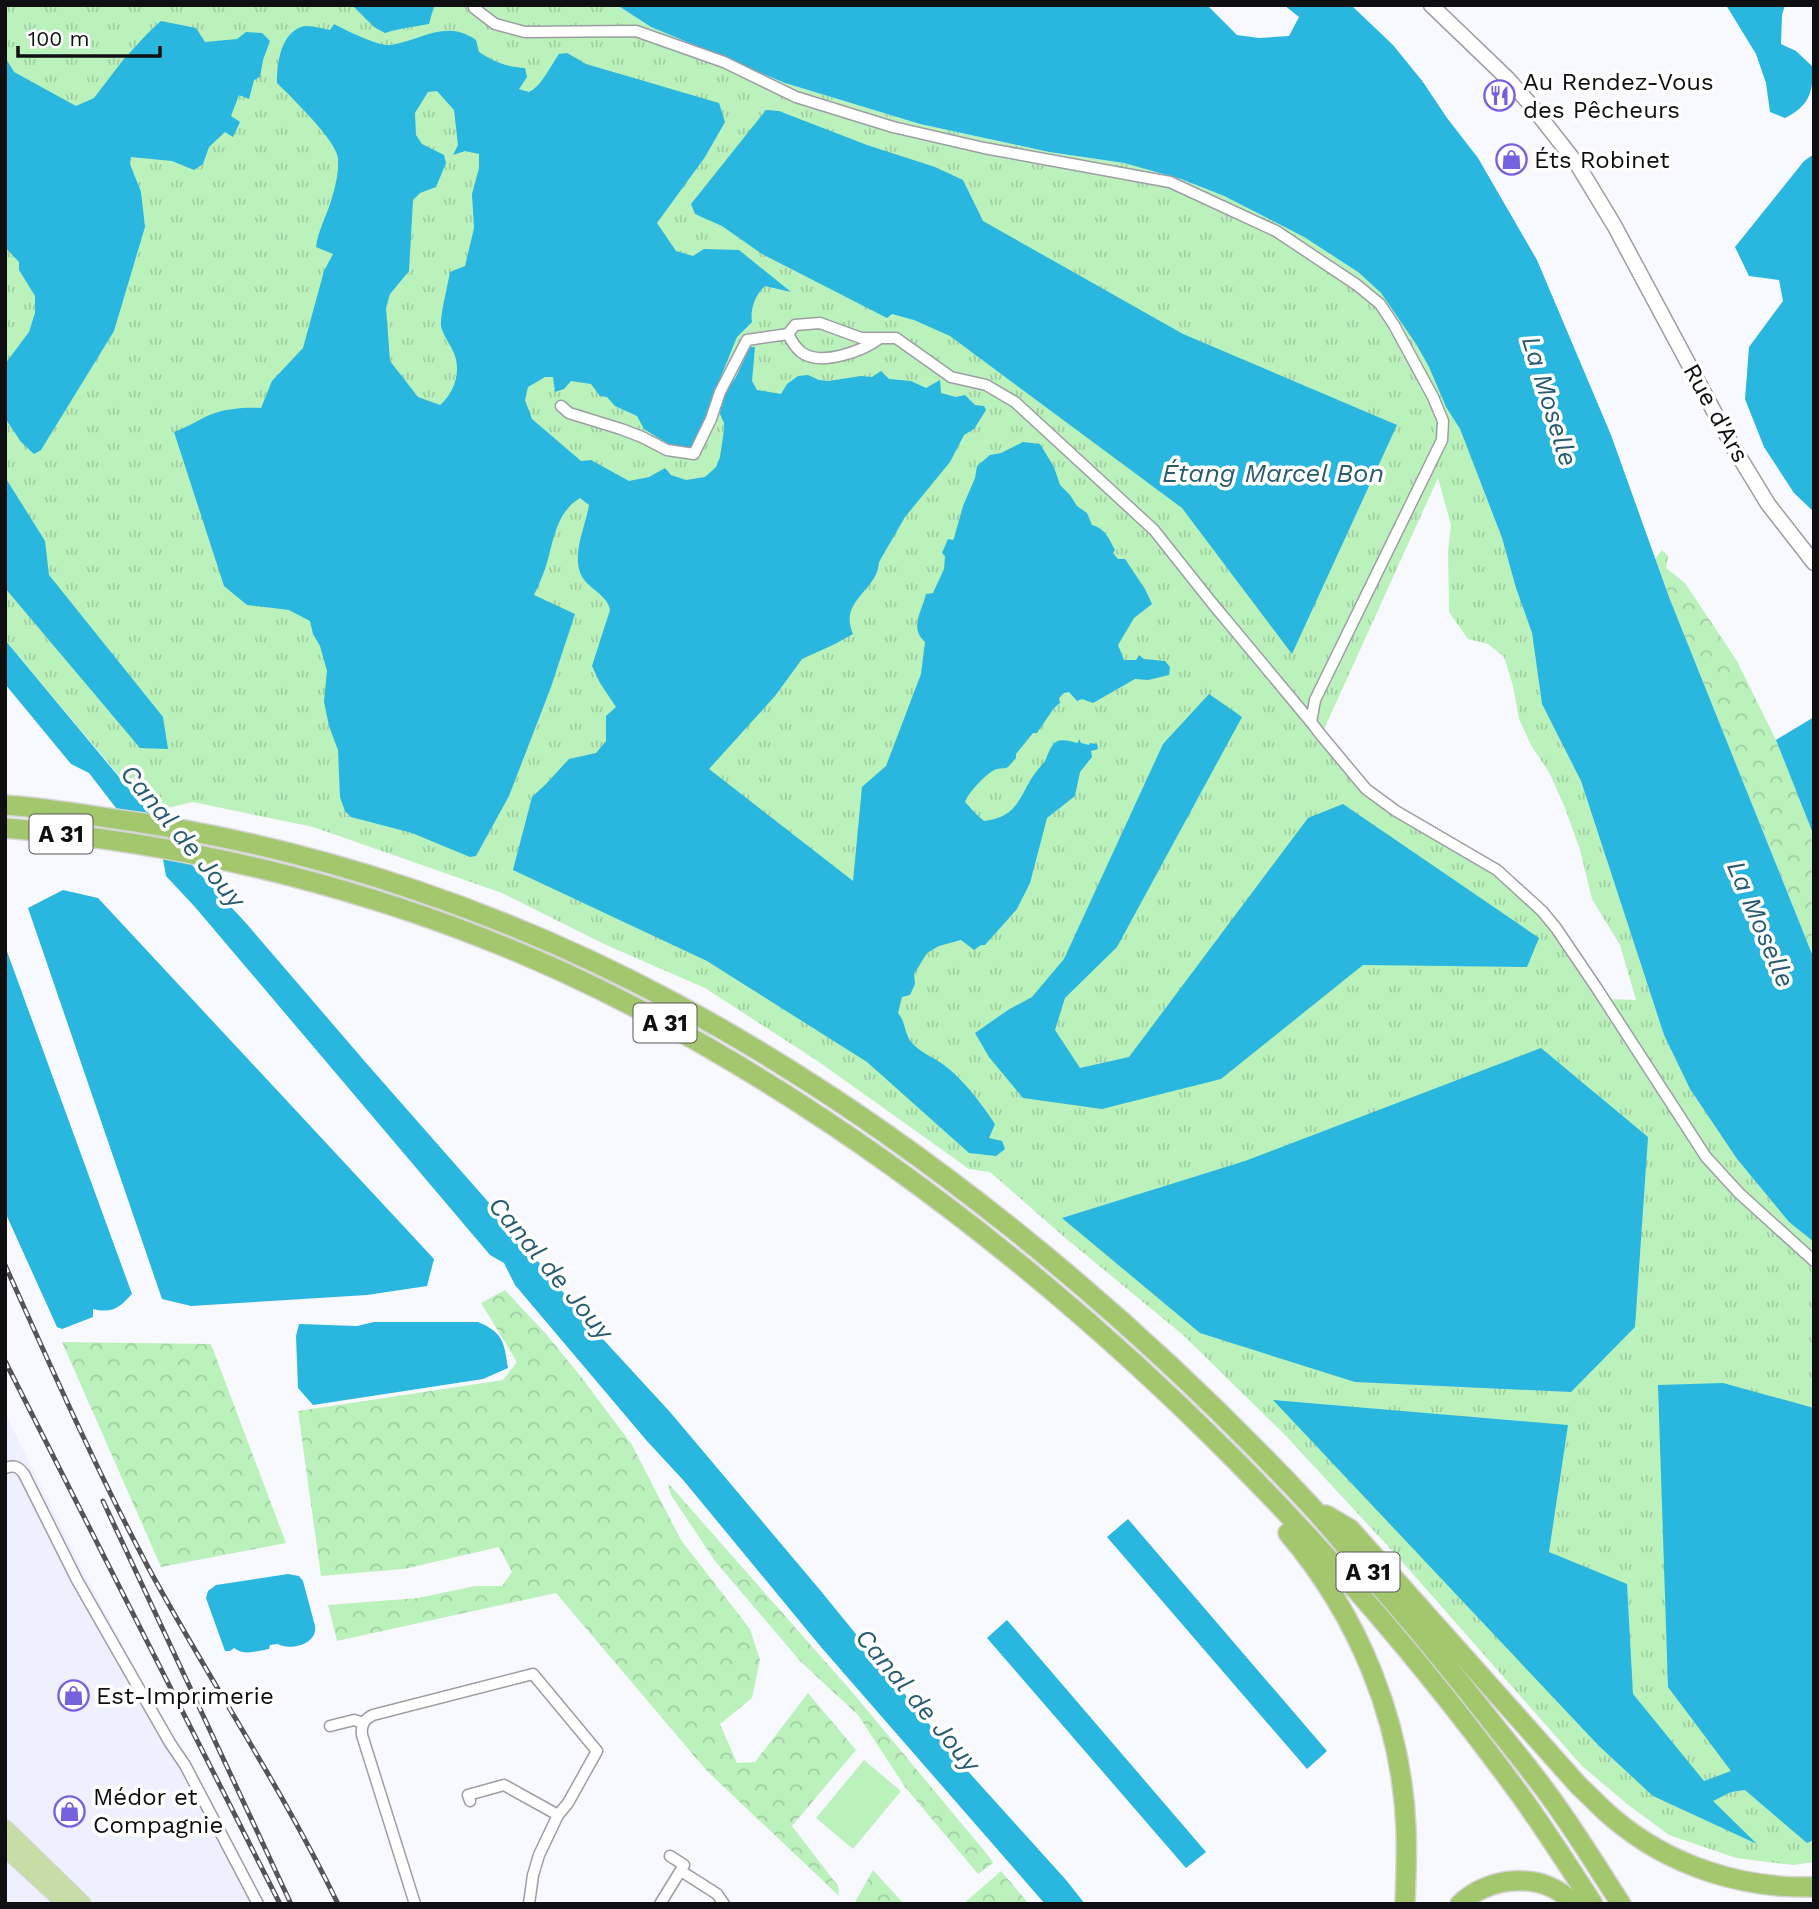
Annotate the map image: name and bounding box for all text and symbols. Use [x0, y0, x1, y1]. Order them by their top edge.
scale bar [18, 14, 159, 58]
text: 100 m [28, 26, 90, 51]
place label: Au Rendez-Vous des Pêcheurs [1523, 68, 1714, 124]
restaurant icon: Au Rendez-Vous des Pêcheurs [1483, 79, 1517, 113]
shop icon: Éts Robinet [1494, 143, 1528, 177]
place label: Éts Robinet [1534, 146, 1670, 174]
water label: La Moselle [1516, 332, 1584, 470]
street label: Rue d'Ars [1677, 359, 1755, 467]
water label: Étang Marcel Bon [1162, 458, 1384, 488]
water label: Canal de Jouy [114, 758, 253, 915]
road number: A 31 [29, 814, 92, 854]
water label: La Moselle [1721, 856, 1801, 992]
road number: A 31 [634, 1004, 696, 1042]
water label: Canal de Jouy [482, 1190, 621, 1347]
road number: A 31 [1336, 1553, 1400, 1592]
water label: Canal de Jouy [849, 1622, 988, 1779]
shop icon: Est-Imprimerie [56, 1679, 90, 1713]
place label: Est-Imprimerie [96, 1682, 274, 1710]
place label: Médor et Compagnie [93, 1783, 223, 1839]
shop icon: Médor et Compagnie [53, 1794, 87, 1828]

